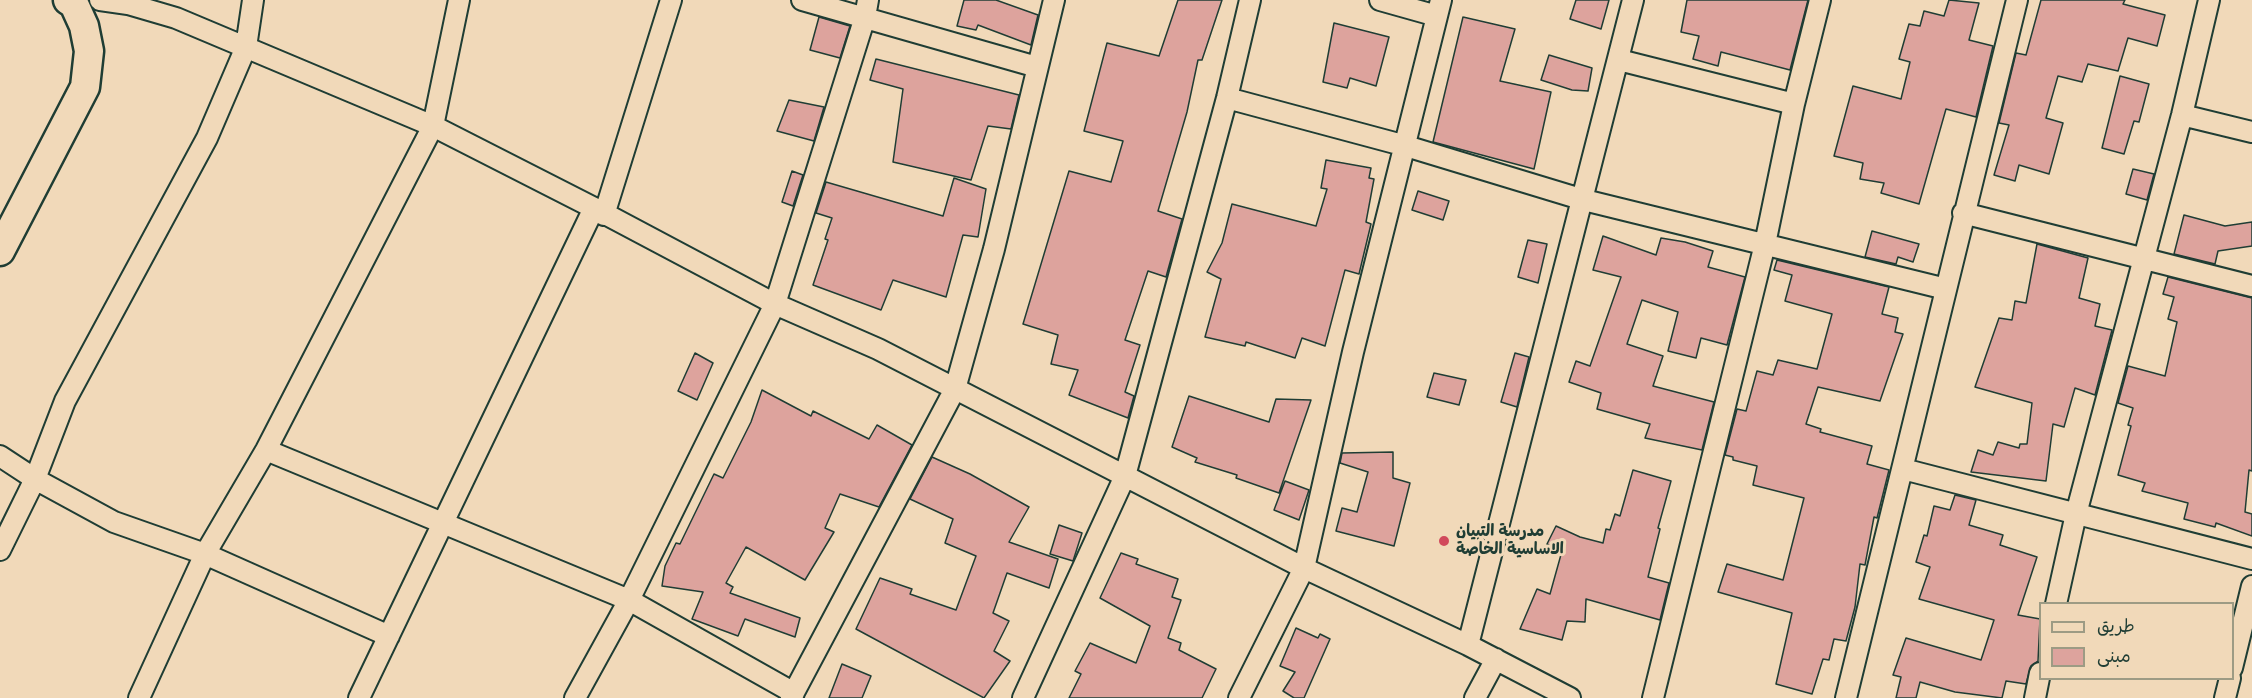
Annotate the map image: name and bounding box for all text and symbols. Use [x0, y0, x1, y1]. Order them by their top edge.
place label: مدرسة التبيان الاساسية الخاصة [1456, 522, 1564, 560]
marker: مدرسة التبيان الاساسية الخاصة [1437, 534, 1451, 548]
legend [2039, 602, 2234, 680]
text: طريق [2097, 616, 2135, 637]
text: مبنى [2097, 646, 2131, 667]

